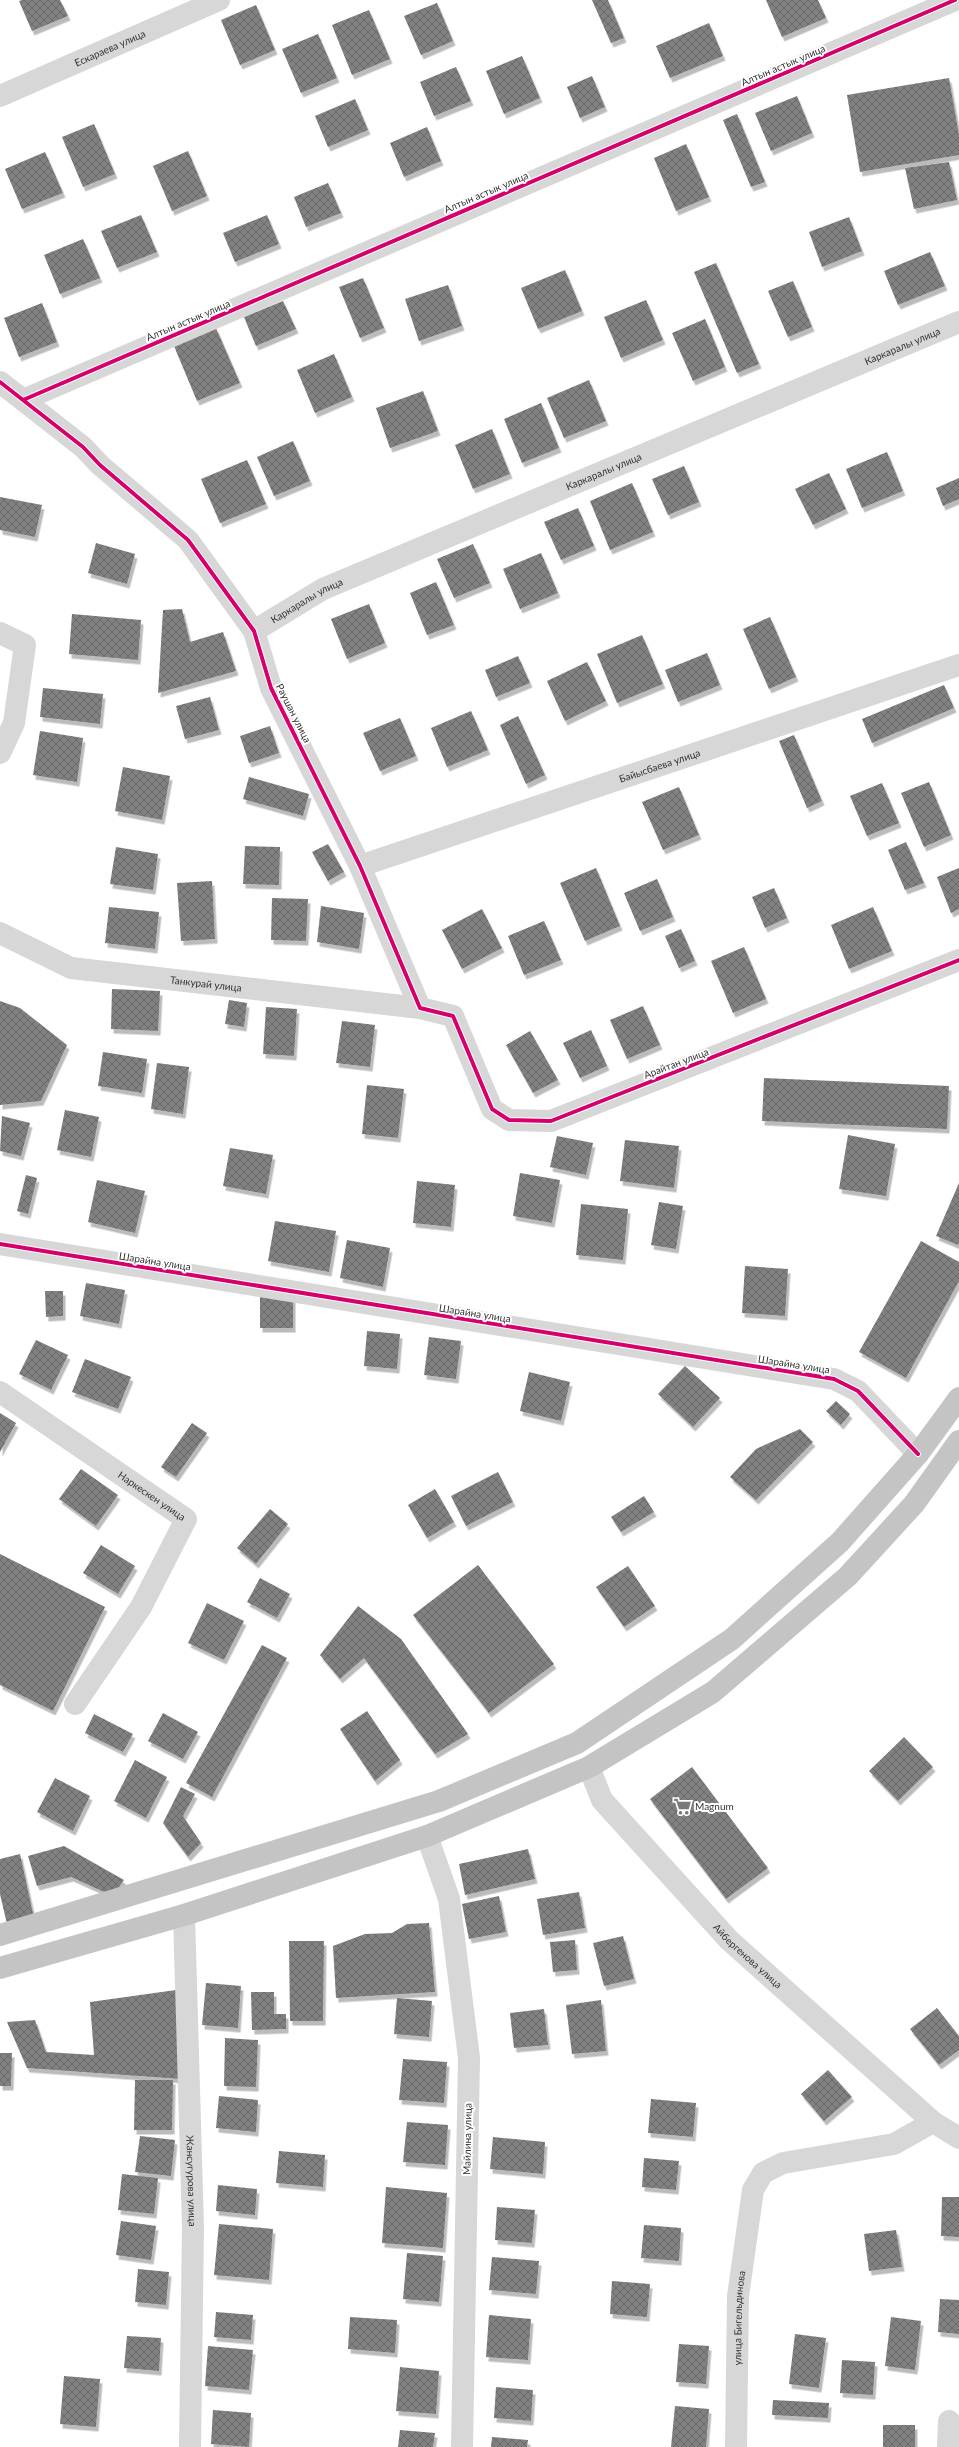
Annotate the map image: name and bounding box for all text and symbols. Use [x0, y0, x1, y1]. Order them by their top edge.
street label: Ескараева улица [73, 27, 147, 69]
street label: Алтын астык улица [739, 42, 827, 88]
street label: Алтын астык улица [442, 169, 530, 215]
street label: Алтын астык улица [144, 297, 232, 343]
street label: Каркаралы улица [863, 325, 942, 367]
street label: Каркаралы улица [564, 450, 643, 492]
street label: Каркаралы улица [268, 575, 344, 625]
street label: Раушан улица [274, 682, 314, 745]
street label: Байысбаева улица [617, 746, 702, 785]
street label: Танкурай улица [169, 973, 242, 994]
street label: Арайтан улица [642, 1045, 710, 1081]
street label: Шарайна улица [118, 1249, 192, 1273]
street label: Шарайна улица [438, 1301, 512, 1325]
street label: Шарайна улица [757, 1352, 831, 1376]
street label: Наркескен улица [116, 1469, 188, 1523]
supermarket icon: Magnum [672, 1796, 692, 1816]
place label: Magnum [695, 1800, 734, 1812]
street label: Айбергенова улица [711, 1921, 785, 1991]
street label: Майлина улица [460, 2103, 474, 2175]
street label: Жансугурова улица [184, 2135, 199, 2227]
street label: улица Бигельдинова [731, 2270, 748, 2366]

